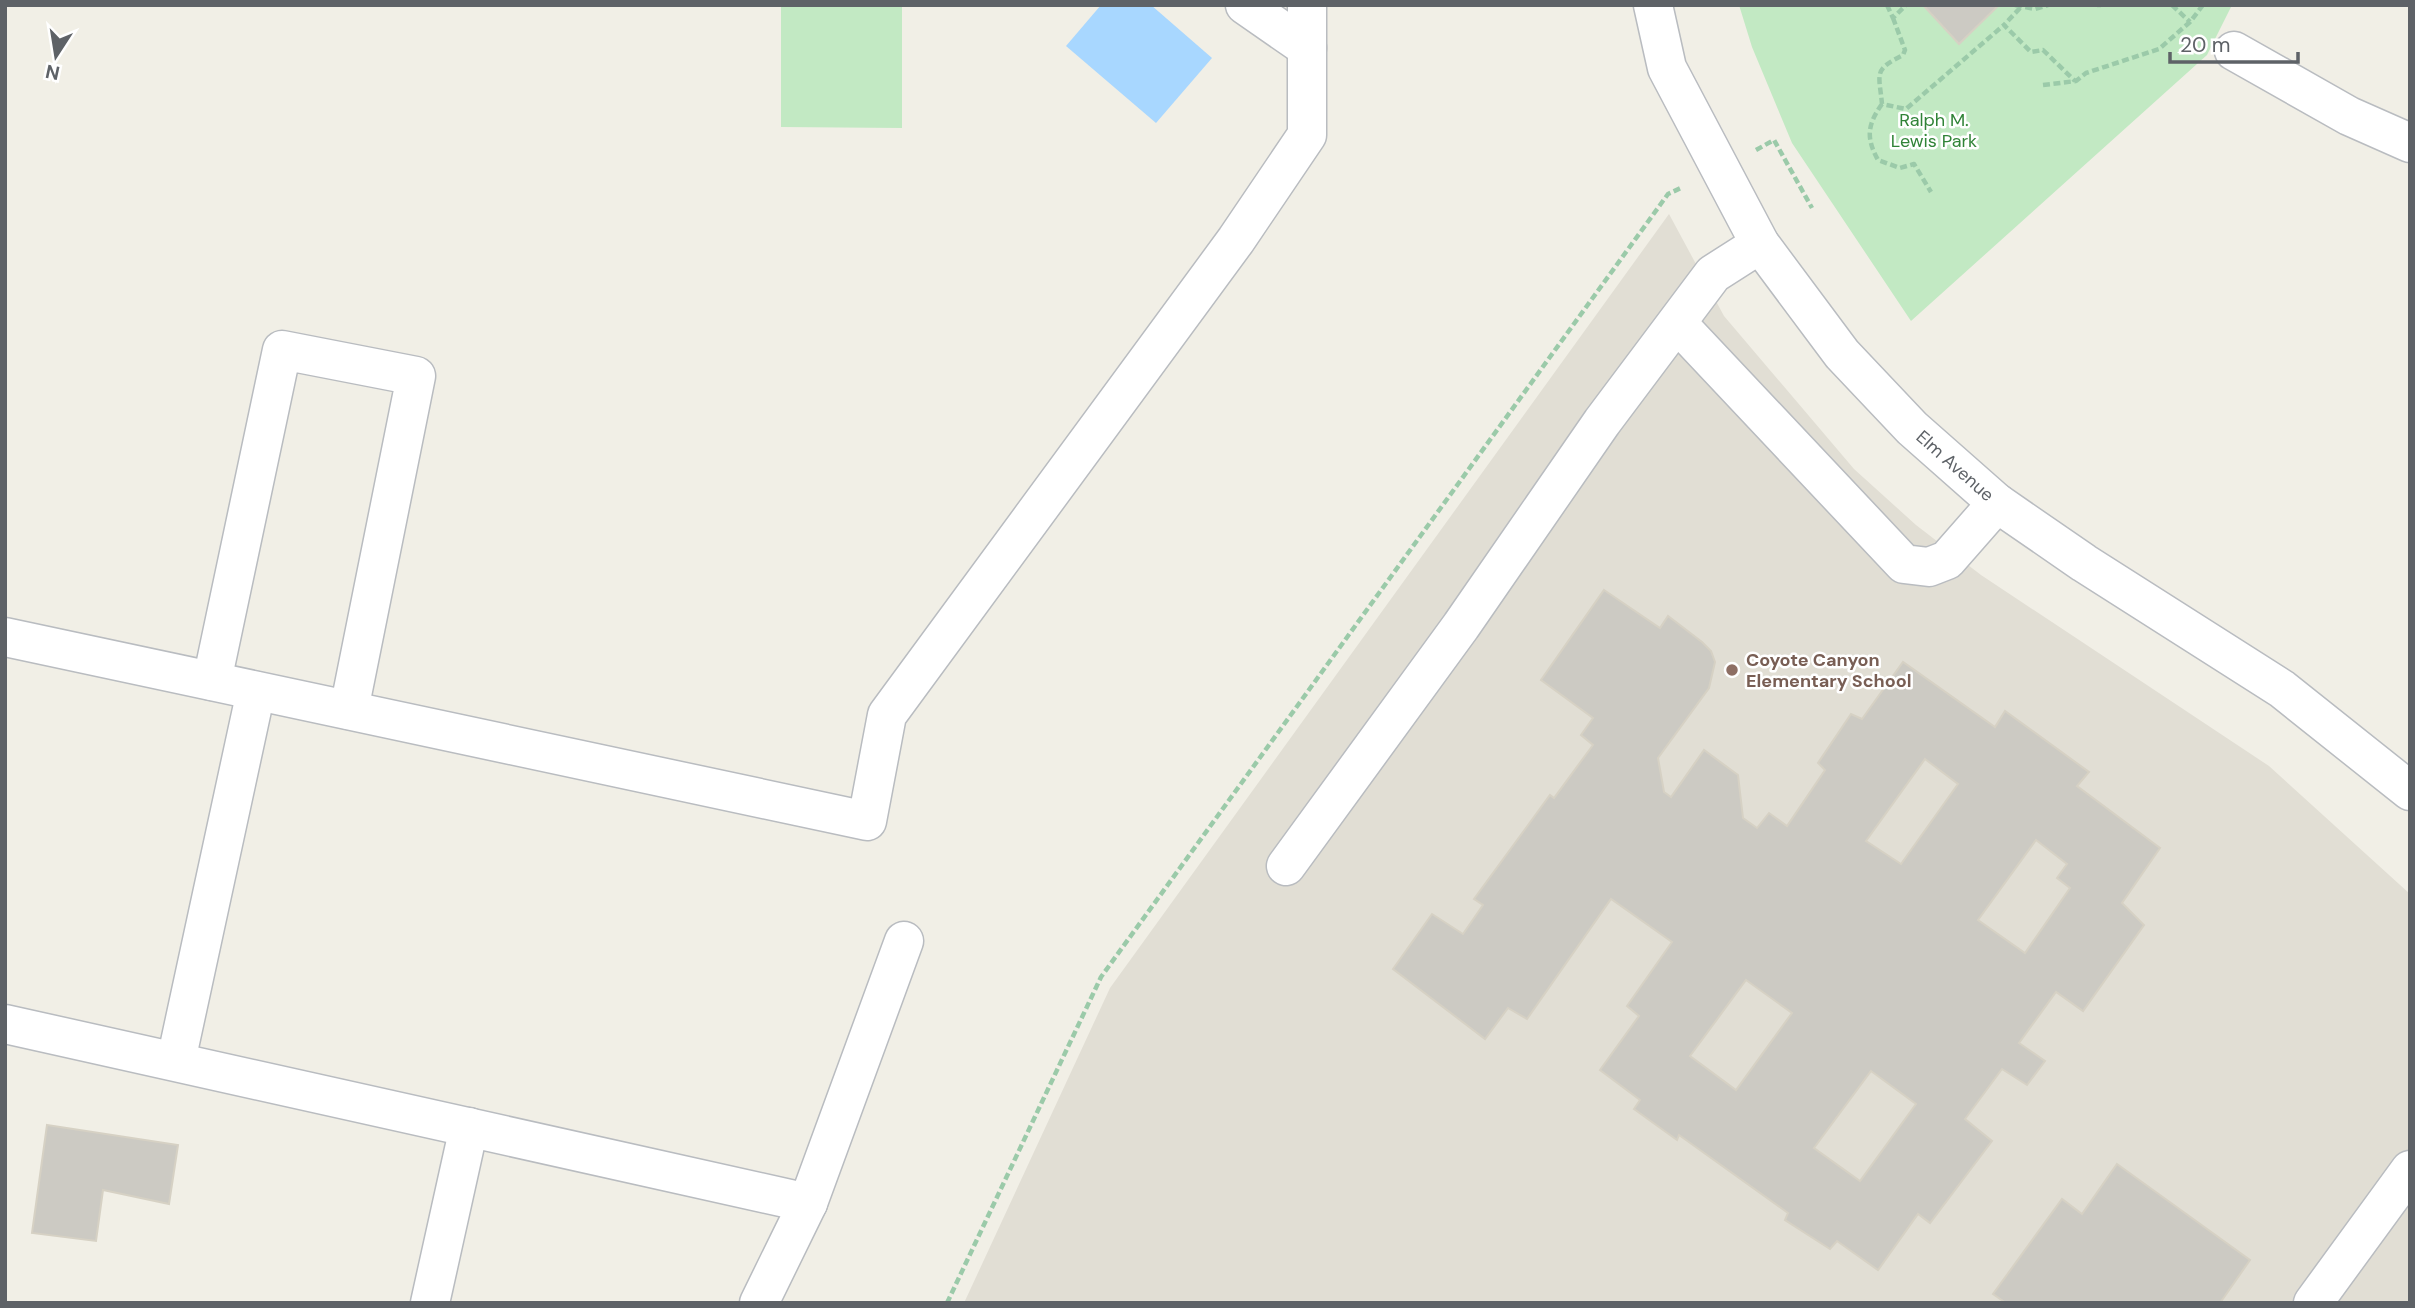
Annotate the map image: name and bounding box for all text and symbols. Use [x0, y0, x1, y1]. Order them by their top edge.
north arrow [21, 21, 91, 91]
scale bar [2170, 21, 2298, 65]
text: 20 m [2180, 31, 2231, 59]
text: N [43, 58, 62, 86]
park label: Ralph M. Lewis Park [1891, 108, 1977, 153]
street label: Elm Avenue [1911, 425, 1999, 507]
place label: Coyote Canyon Elementary School [1746, 648, 1912, 693]
marker: Coyote Canyon Elementary School [1724, 662, 1740, 678]

